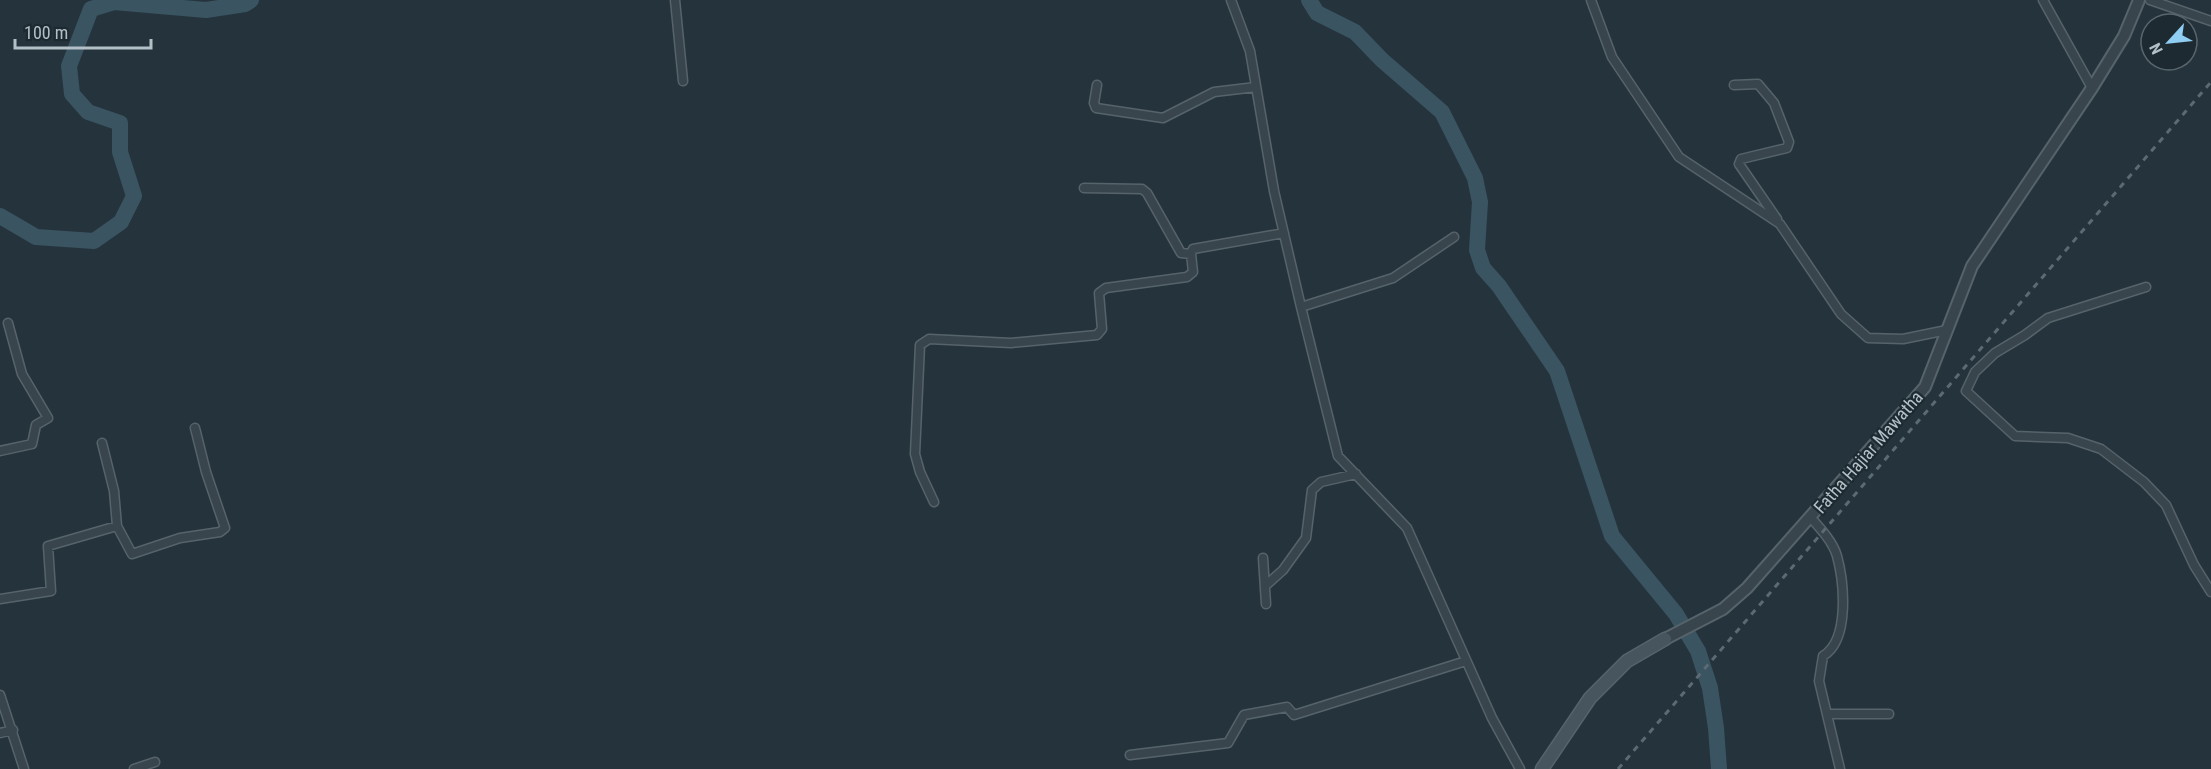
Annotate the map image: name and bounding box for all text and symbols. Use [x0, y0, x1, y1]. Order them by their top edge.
scale bar [15, 12, 152, 50]
north arrow [2139, 12, 2199, 72]
text: 100 m [24, 22, 68, 43]
text: N [2145, 40, 2167, 57]
street label: Fatha Hajiar Mawatha [1809, 387, 1927, 517]

